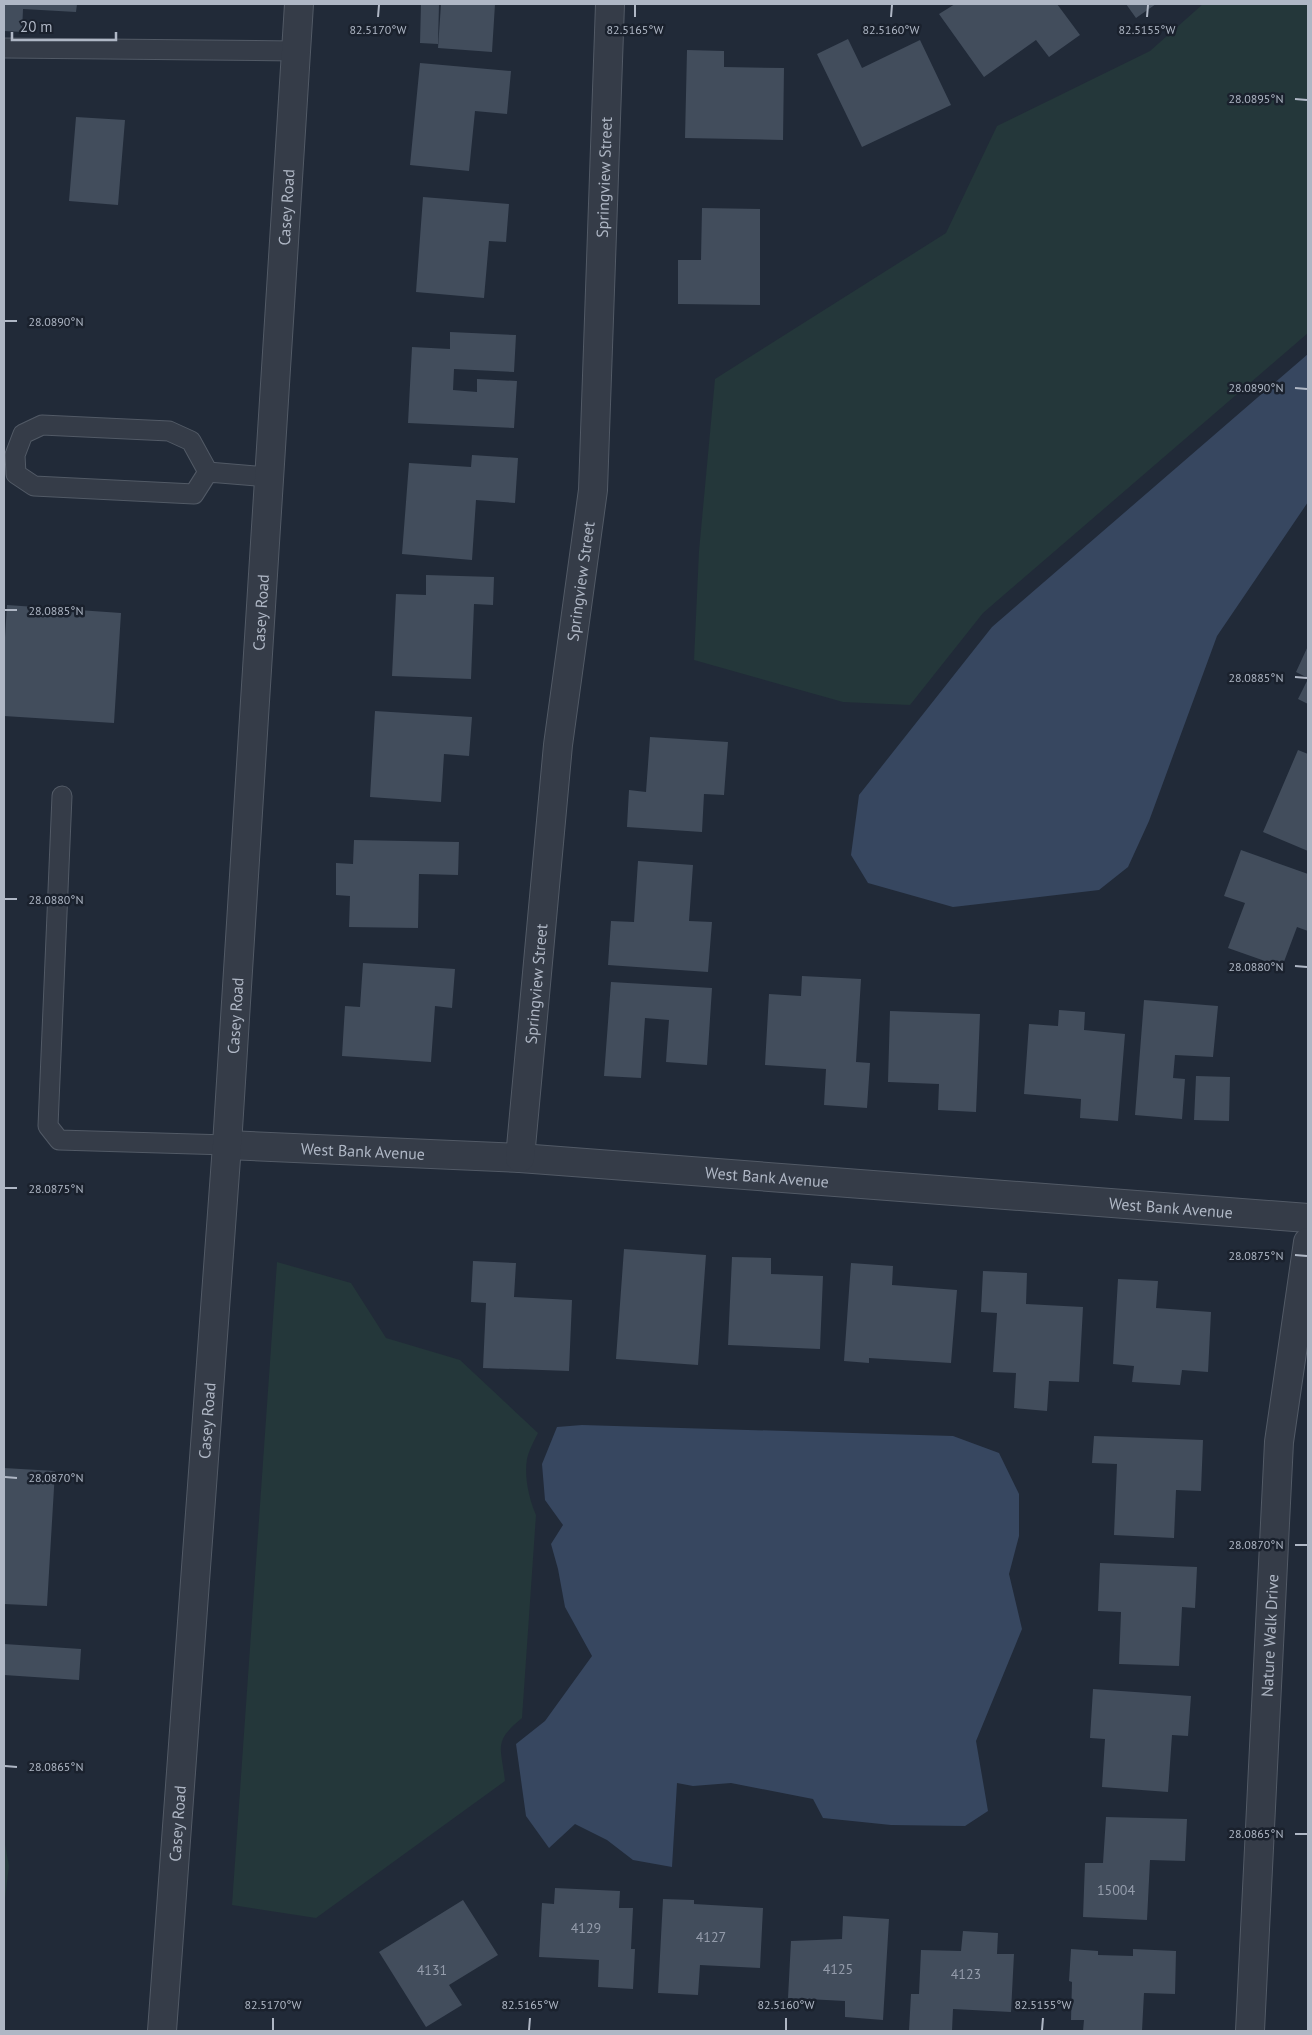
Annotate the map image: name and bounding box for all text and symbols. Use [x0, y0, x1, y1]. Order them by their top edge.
scale bar [12, 10, 116, 42]
text: 20 m [20, 17, 53, 36]
text: 82.5170°W [350, 22, 406, 37]
text: 82.5165°W [607, 22, 663, 37]
text: 82.5160°W [863, 22, 919, 37]
text: 82.5155°W [1119, 22, 1175, 37]
text: 28.0895°N [1229, 91, 1283, 106]
street label: Springview Street [592, 116, 616, 238]
street label: Casey Road [274, 168, 299, 246]
text: 28.0890°N [29, 314, 83, 329]
text: 28.0890°N [1229, 380, 1283, 395]
street label: Springview Street [562, 520, 599, 642]
street label: Casey Road [248, 574, 273, 651]
text: 28.0885°N [29, 603, 83, 618]
text: 28.0885°N [1229, 670, 1283, 685]
text: 28.0880°N [29, 892, 83, 907]
street label: Springview Street [521, 922, 552, 1045]
text: 28.0880°N [1229, 959, 1283, 974]
street label: Casey Road [223, 977, 248, 1054]
street label: West Bank Avenue [300, 1138, 425, 1164]
street label: West Bank Avenue [704, 1162, 830, 1191]
text: 28.0875°N [29, 1181, 83, 1196]
street label: West Bank Avenue [1108, 1193, 1234, 1222]
text: 28.0875°N [1229, 1248, 1283, 1263]
street label: Casey Road [194, 1382, 220, 1459]
text: 28.0870°N [29, 1470, 83, 1485]
text: 28.0870°N [1229, 1537, 1283, 1552]
street label: Nature Walk Drive [1256, 1574, 1282, 1697]
text: 28.0865°N [29, 1759, 83, 1774]
street label: Casey Road [164, 1785, 190, 1862]
text: 28.0865°N [1229, 1826, 1283, 1841]
house number: 15004 [1097, 1881, 1135, 1899]
house number: 4129 [571, 1919, 601, 1937]
house number: 4127 [696, 1928, 726, 1946]
house number: 4125 [823, 1960, 853, 1978]
house number: 4131 [417, 1961, 447, 1979]
house number: 4123 [951, 1965, 981, 1983]
text: 82.5170°W [245, 1997, 301, 2012]
text: 82.5165°W [502, 1997, 558, 2012]
text: 82.5160°W [758, 1997, 814, 2012]
text: 82.5155°W [1015, 1997, 1071, 2012]

